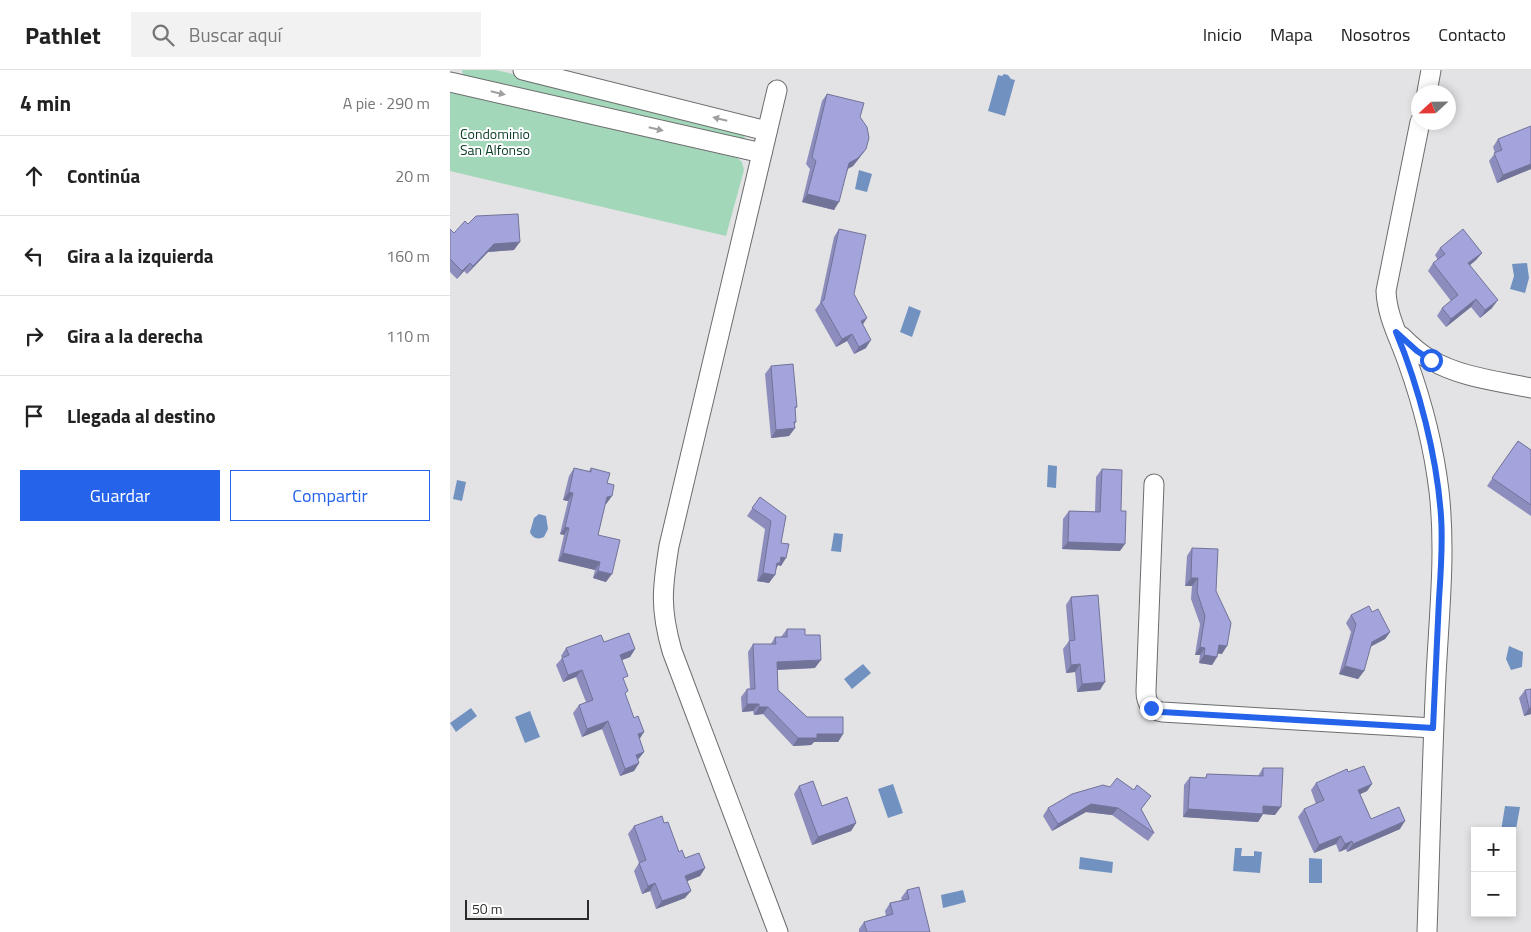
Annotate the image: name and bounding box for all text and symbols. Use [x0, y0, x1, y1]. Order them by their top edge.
search box [131, 12, 481, 57]
text: Pathlet [25, 17, 101, 53]
text: Buscar aquí [189, 20, 282, 49]
icon: search [149, 21, 177, 49]
text: Inicio [1203, 21, 1242, 48]
text: Mapa [1270, 21, 1313, 48]
text: Nosotros [1341, 21, 1410, 48]
text: Contacto [1438, 21, 1506, 48]
north arrow [1411, 85, 1456, 130]
text: 4 min [20, 87, 71, 119]
one-way arrow [490, 89, 505, 97]
text: A pie · 290 m [343, 91, 430, 115]
one-way arrow [712, 115, 727, 123]
park label: Condominio San Alfonso [460, 123, 530, 160]
one-way arrow [649, 125, 664, 133]
text: Continúa [67, 161, 140, 190]
icon: ahead [20, 162, 48, 190]
text: 20 m [395, 164, 430, 188]
text: Gira a la izquierda [67, 241, 214, 270]
icon: left [20, 242, 48, 270]
text: 160 m [386, 244, 430, 268]
text: Gira a la derecha [67, 321, 203, 350]
icon: right [20, 322, 48, 350]
text: 110 m [386, 324, 430, 348]
route start [1420, 349, 1443, 372]
text: Llegada al destino [67, 401, 216, 430]
icon: arrive [20, 402, 48, 430]
button: Guardar [20, 470, 220, 521]
button: Compartir [230, 470, 430, 521]
route end [1140, 697, 1163, 720]
map controls [1471, 827, 1516, 917]
button: + [1471, 827, 1516, 872]
button: − [1471, 872, 1516, 917]
scale bar [465, 897, 589, 920]
text: 50 m [472, 898, 502, 919]

